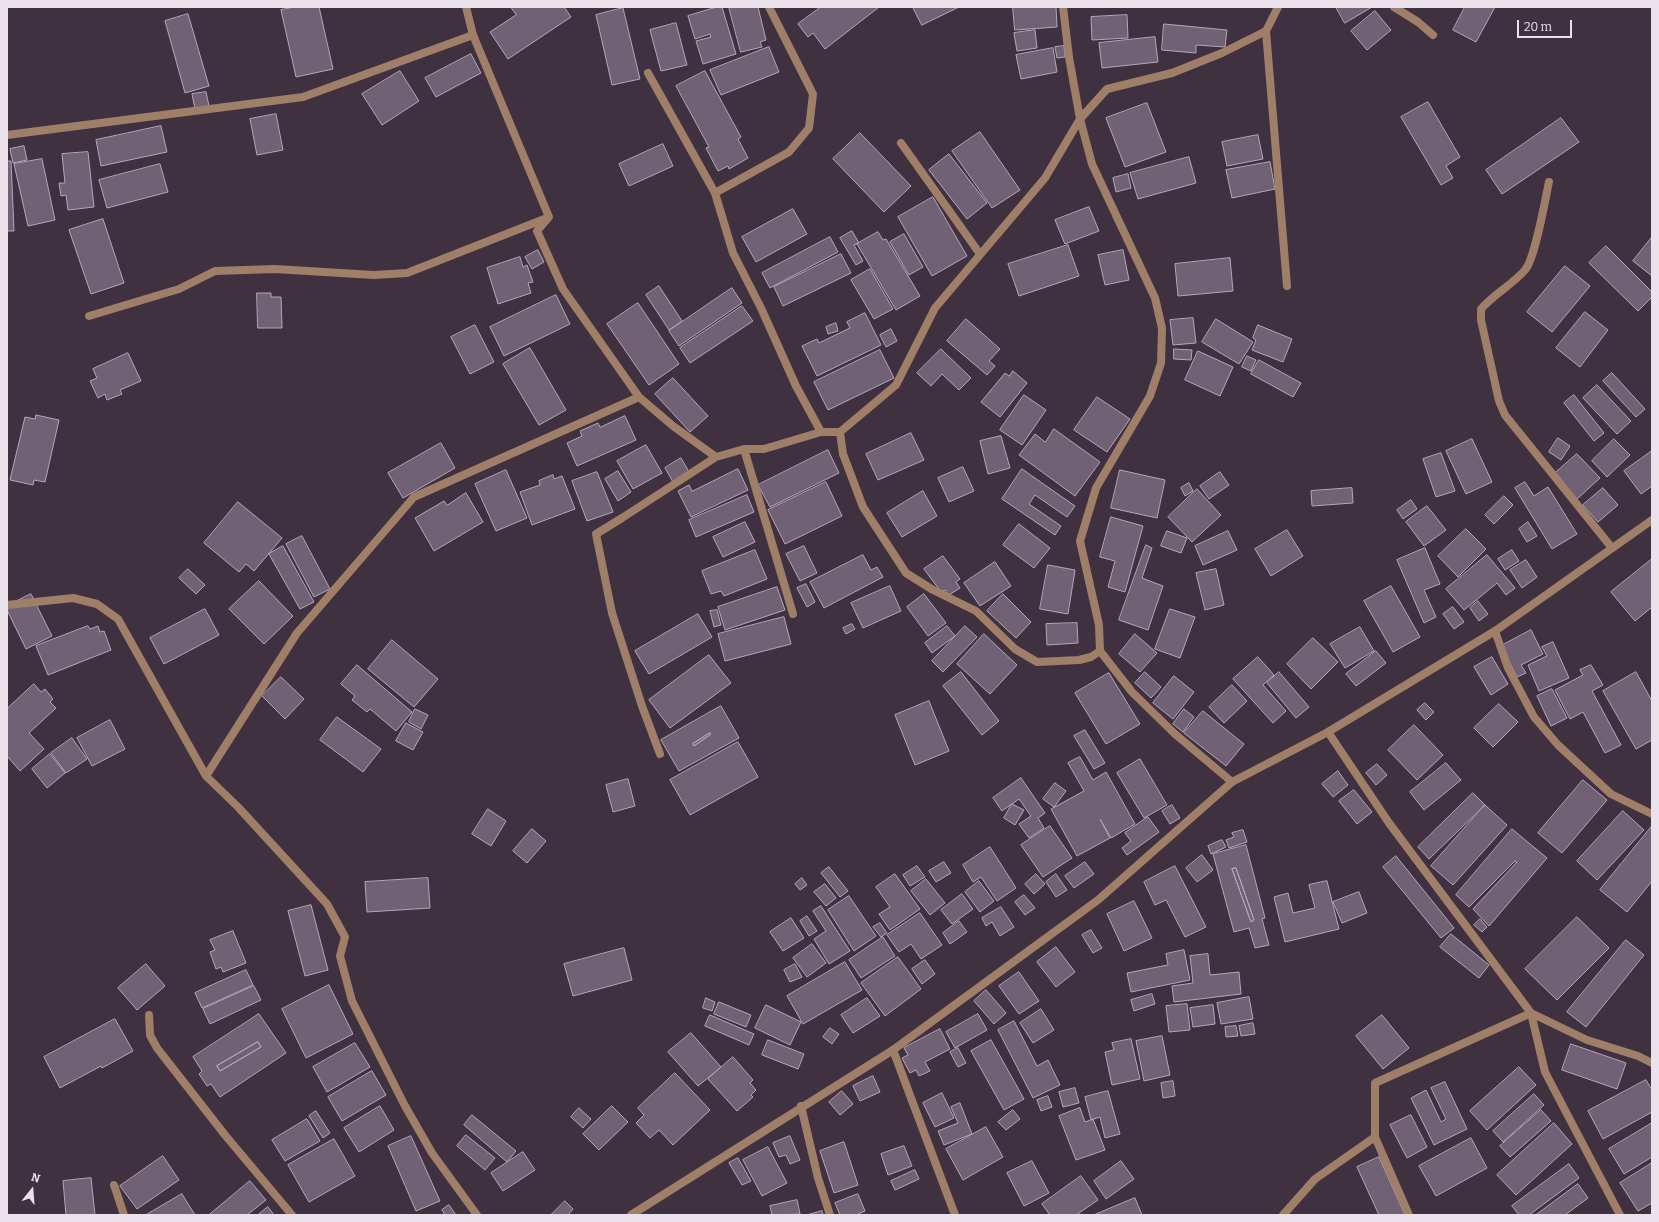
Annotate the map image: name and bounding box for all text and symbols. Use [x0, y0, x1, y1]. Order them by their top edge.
scale bar [1519, 12, 1574, 38]
text: 20 m [1524, 20, 1552, 34]
north arrow [12, 1170, 52, 1210]
text: N [30, 1171, 42, 1186]

